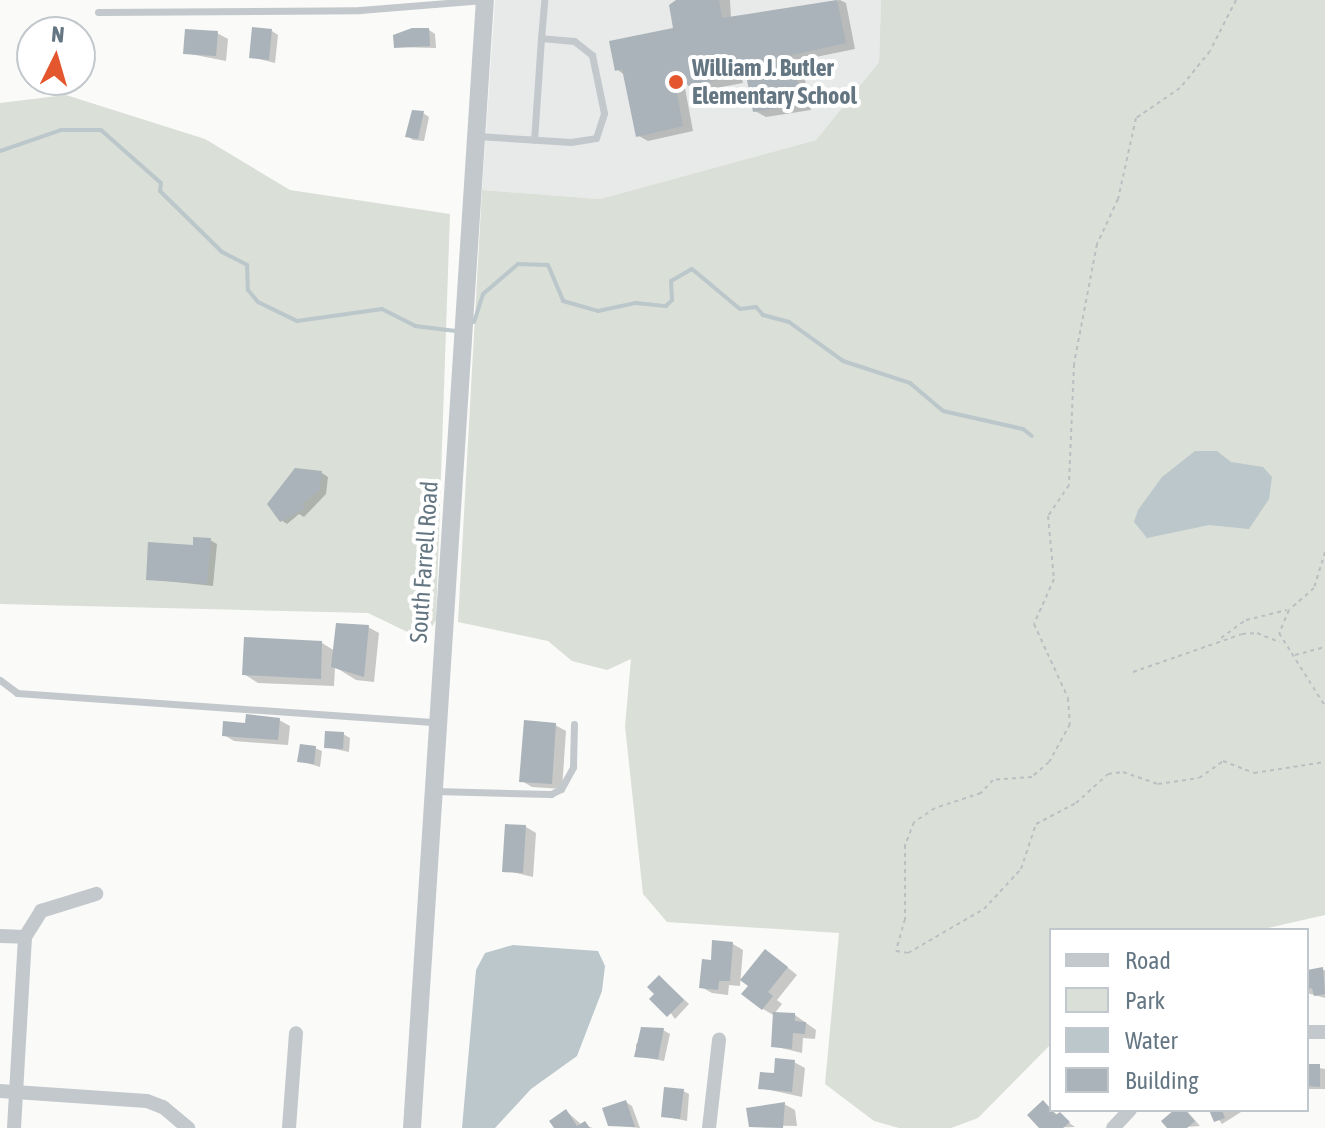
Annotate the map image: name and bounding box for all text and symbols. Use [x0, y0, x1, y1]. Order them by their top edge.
north arrow [16, 16, 96, 96]
text: N [50, 21, 66, 48]
place label: William J. Butler Elementary School [692, 54, 857, 110]
marker: William J. Butler Elementary School [667, 73, 685, 91]
street label: South Farrell Road [404, 480, 444, 644]
legend [1049, 928, 1309, 1112]
text: Road [1125, 947, 1171, 974]
text: Park [1125, 987, 1165, 1014]
text: Water [1125, 1027, 1178, 1054]
text: Building [1125, 1067, 1198, 1094]

